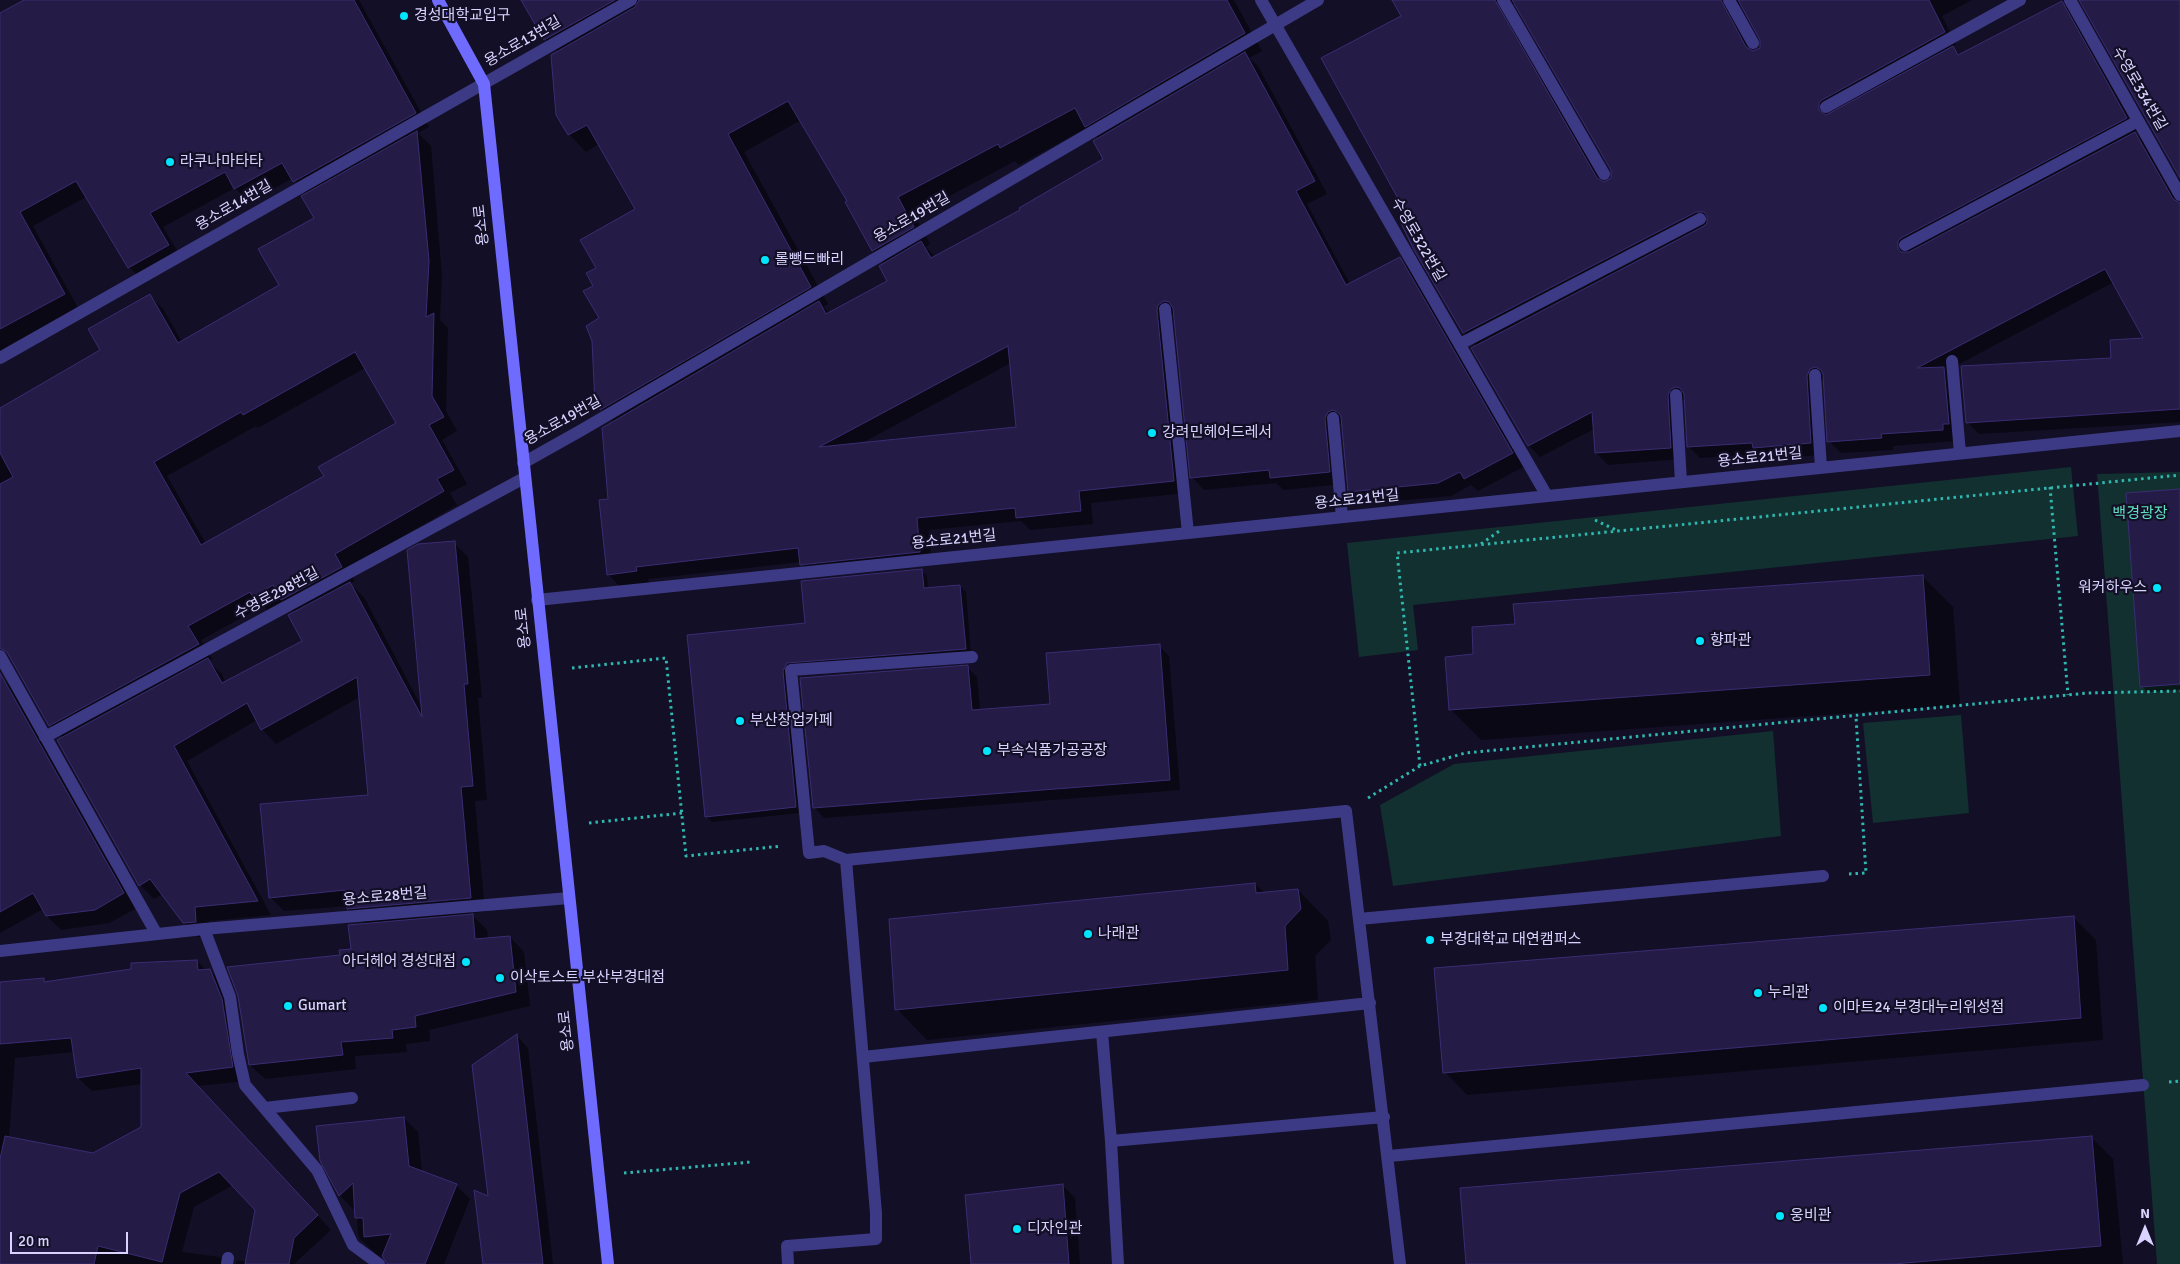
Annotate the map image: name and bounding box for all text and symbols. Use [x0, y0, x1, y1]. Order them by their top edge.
place label: 경성대학교입구 [414, 7, 511, 25]
marker: 경성대학교입구 [398, 10, 410, 22]
street label: 용소로13번길 [482, 13, 564, 71]
street label: 수영로334번길 [2108, 44, 2170, 134]
place label: 라쿠나마타타 [180, 153, 263, 171]
marker: 라쿠나마타타 [164, 156, 176, 168]
street label: 용소로14번길 [193, 177, 275, 235]
street label: 용소로19번길 [871, 189, 953, 247]
street label: 수영로322번길 [1387, 195, 1449, 285]
street label: 용소로 [471, 203, 493, 247]
place label: 롤뺑드빠리 [775, 251, 844, 269]
marker: 롤뺑드빠리 [759, 254, 771, 266]
street label: 용소로19번길 [521, 392, 605, 450]
place label: 강려민헤어드레서 [1162, 424, 1272, 442]
marker: 강려민헤어드레서 [1146, 427, 1158, 439]
street label: 용소로21번길 [1717, 445, 1803, 471]
street label: 용소로21번길 [1314, 487, 1400, 513]
park label: 백경광장 [2112, 505, 2168, 523]
street label: 용소로21번길 [911, 527, 997, 553]
street label: 수영로298번길 [232, 564, 322, 624]
place label: 워커하우스 [2078, 579, 2147, 597]
marker: 워커하우스 [2151, 582, 2163, 594]
street label: 용소로 [513, 606, 535, 650]
place label: 향파관 [1710, 632, 1751, 650]
marker: 향파관 [1694, 635, 1706, 647]
place label: 부산창업카페 [750, 712, 833, 730]
marker: 부산창업카페 [734, 715, 746, 727]
place label: 부속식품가공공장 [997, 742, 1107, 760]
marker: 부속식품가공공장 [981, 745, 993, 757]
street label: 용소로28번길 [342, 884, 428, 910]
place label: 나래관 [1098, 925, 1139, 943]
marker: 나래관 [1082, 928, 1094, 940]
place label: 부경대학교 대연캠퍼스 [1440, 931, 1581, 949]
marker: 부경대학교 대연캠퍼스 [1424, 934, 1436, 946]
place label: 아더헤어 경성대점 [342, 953, 456, 971]
marker: 아더헤어 경성대점 [460, 956, 472, 968]
place label: 이삭토스트 부산부경대점 [510, 969, 665, 987]
marker: 이삭토스트 부산부경대점 [494, 972, 506, 984]
place label: 누리관 [1768, 984, 1809, 1002]
marker: 누리관 [1752, 987, 1764, 999]
place label: Gumart [298, 997, 346, 1015]
place label: 이마트24 부경대누리위성점 [1833, 999, 2004, 1017]
marker: Gumart [282, 1000, 294, 1012]
marker: 이마트24 부경대누리위성점 [1817, 1002, 1829, 1014]
street label: 용소로 [556, 1009, 578, 1053]
north arrow [2120, 1204, 2170, 1254]
text: N [2140, 1205, 2150, 1222]
place label: 웅비관 [1790, 1207, 1831, 1225]
marker: 웅비관 [1774, 1210, 1786, 1222]
place label: 디자인관 [1027, 1220, 1082, 1238]
scale bar [12, 1222, 130, 1254]
marker: 디자인관 [1011, 1223, 1023, 1235]
text: 20 m [18, 1232, 49, 1250]

